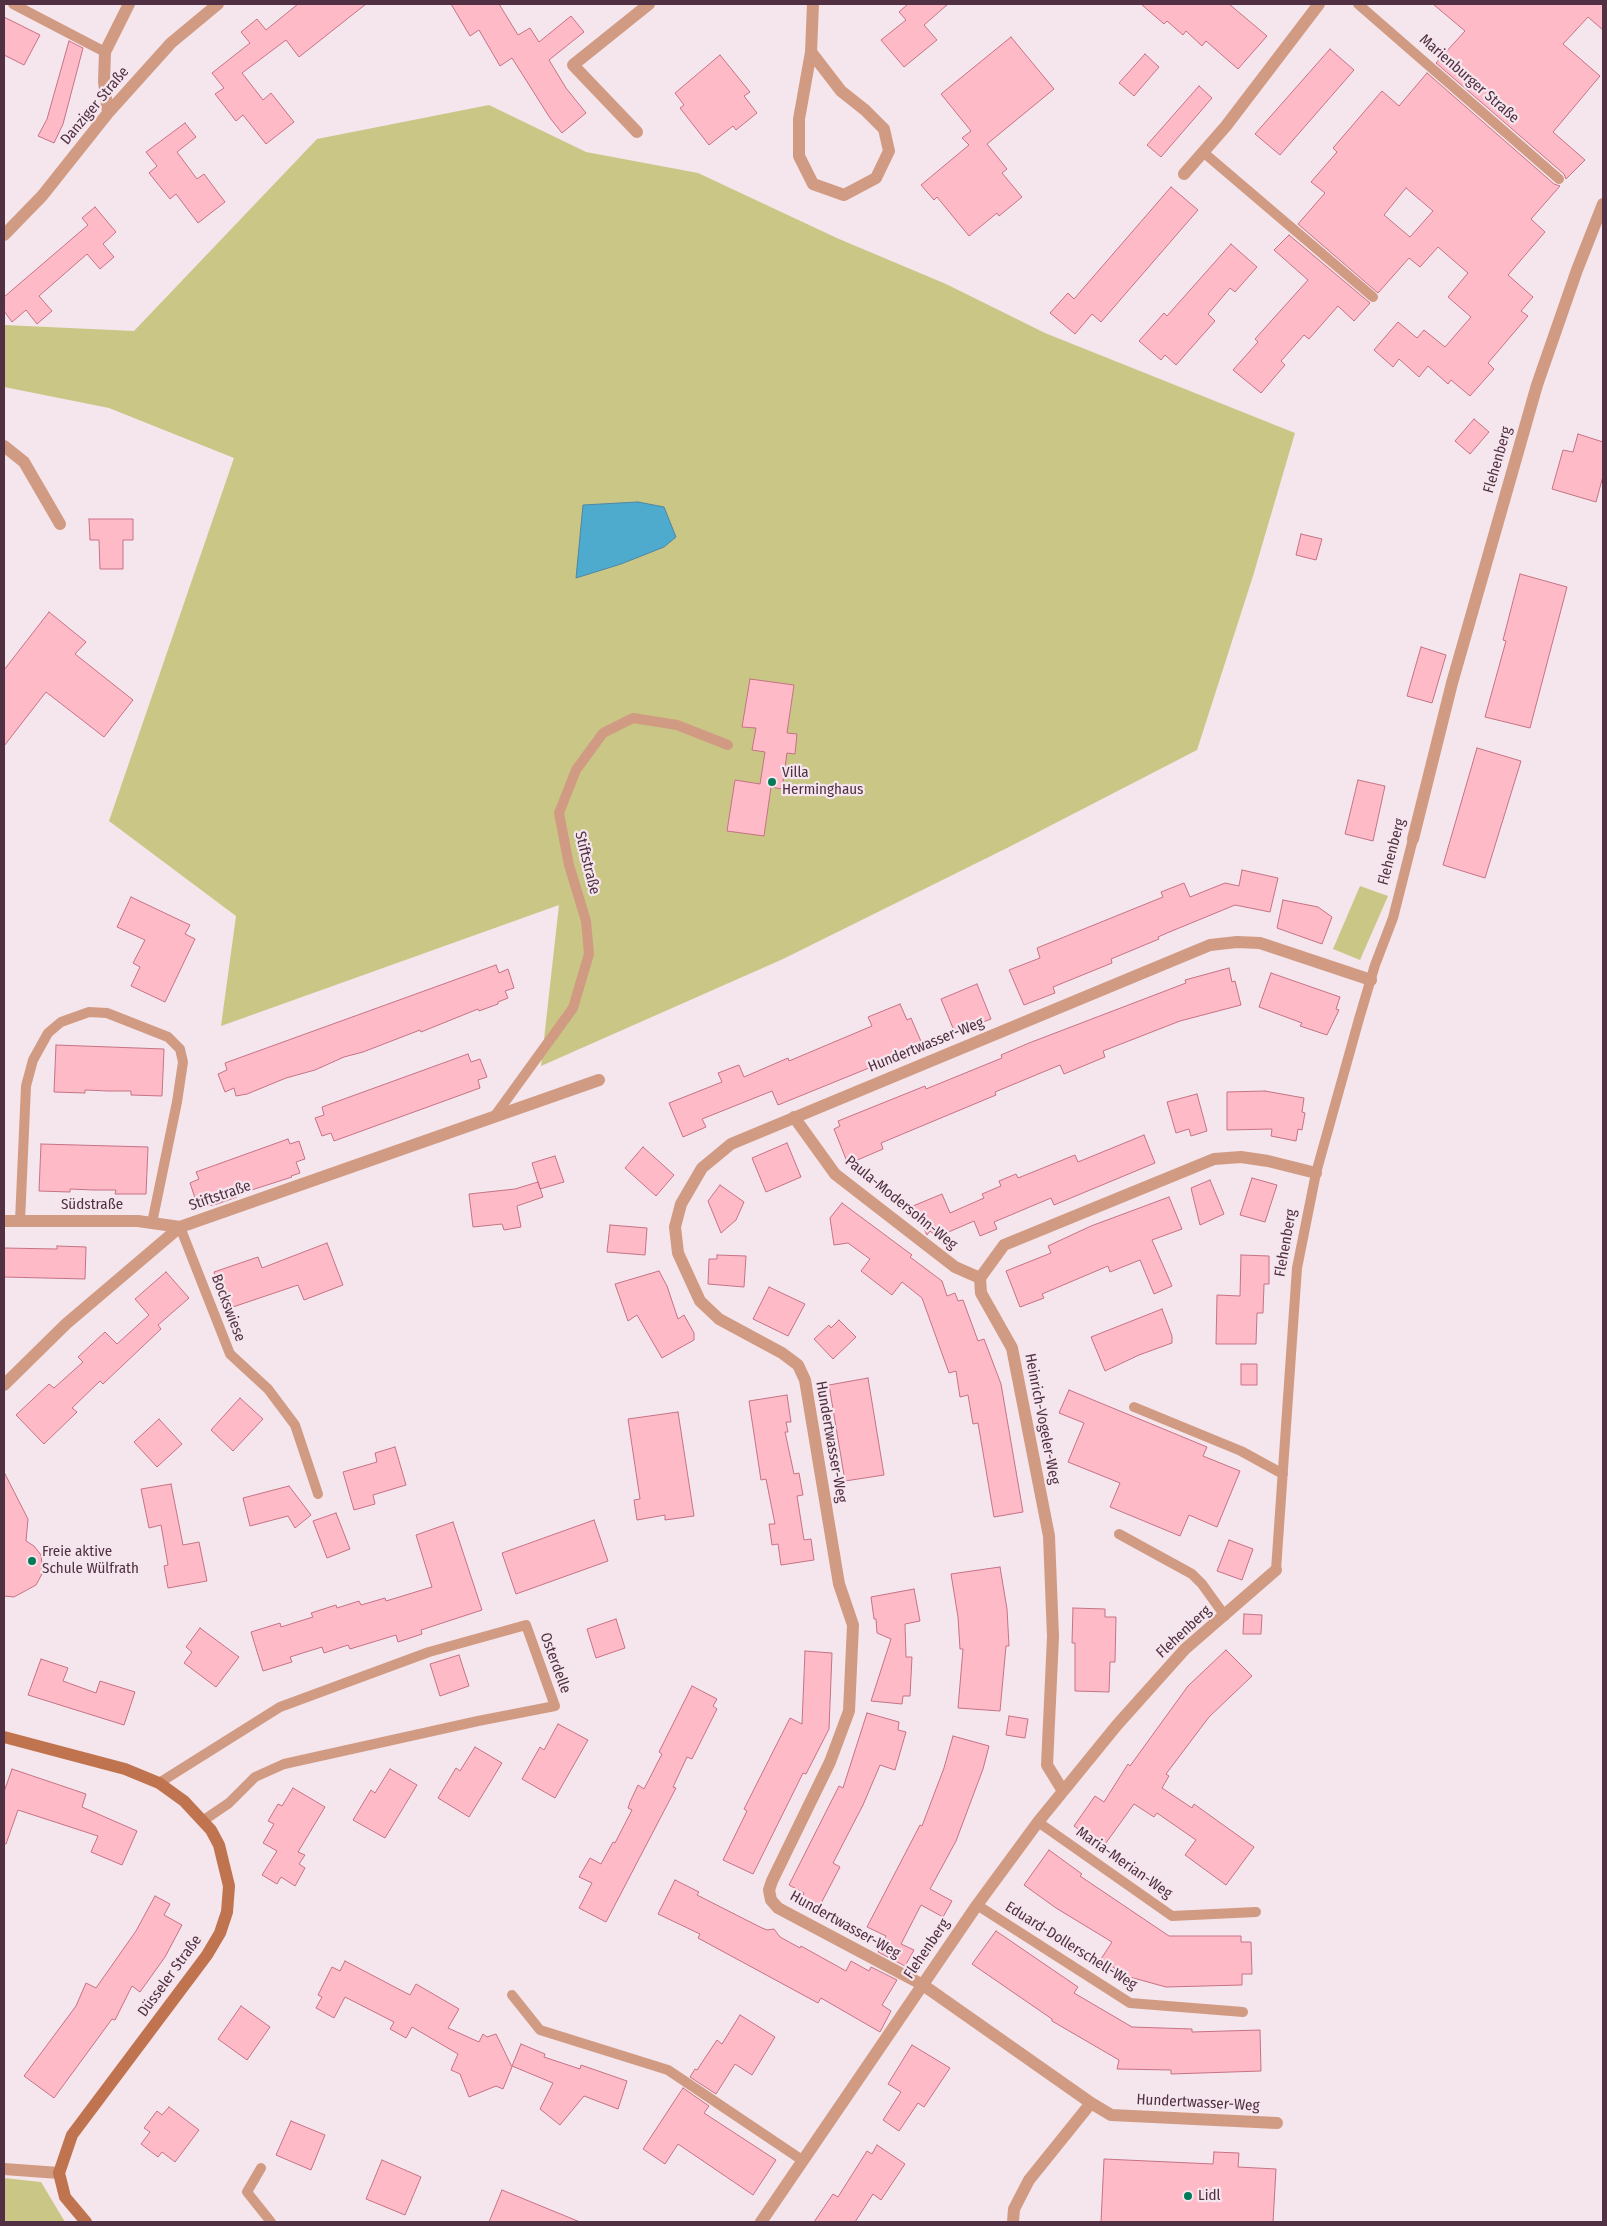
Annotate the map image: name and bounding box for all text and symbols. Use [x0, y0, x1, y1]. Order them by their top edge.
street label: Marienburger Straße [1416, 31, 1522, 127]
street label: Danziger Straße [57, 63, 133, 149]
street label: Flehenberg [1480, 425, 1516, 495]
place label: Villa Herminghaus [782, 764, 864, 799]
marker: Villa Herminghaus [766, 776, 778, 788]
street label: Flehenberg [1374, 817, 1410, 887]
street label: Stiftstraße [570, 830, 604, 896]
street label: Hundertwasser-Weg [866, 1014, 986, 1076]
street label: Paula-Modersohn-Weg [841, 1152, 961, 1254]
street label: Stiftstraße [187, 1177, 253, 1215]
street label: Südstraße [61, 1196, 123, 1214]
street label: Flehenberg [1271, 1208, 1301, 1278]
street label: Bockswiese [207, 1272, 249, 1344]
street label: Heinrich-Vogeler-Weg [1020, 1352, 1064, 1486]
street label: Hundertwasser-Weg [811, 1380, 851, 1504]
place label: Freie aktive Schule Wülfrath [42, 1543, 139, 1578]
marker: Freie aktive Schule Wülfrath [26, 1555, 38, 1567]
street label: Flehenberg [1153, 1602, 1215, 1662]
street label: Osterdelle [536, 1630, 574, 1696]
street label: Maria-Merian-Weg [1072, 1823, 1176, 1903]
street label: Hundertwasser-Weg [787, 1887, 903, 1963]
street label: Eduard-Dollerschell-Weg [1002, 1898, 1140, 1994]
street label: Flehenberg [900, 1916, 954, 1982]
street label: Düsseler Straße [134, 1932, 206, 2020]
street label: Hundertwasser-Weg [1136, 2091, 1260, 2115]
place label: Lidl [1198, 2187, 1220, 2205]
marker: Lidl [1182, 2190, 1194, 2202]

